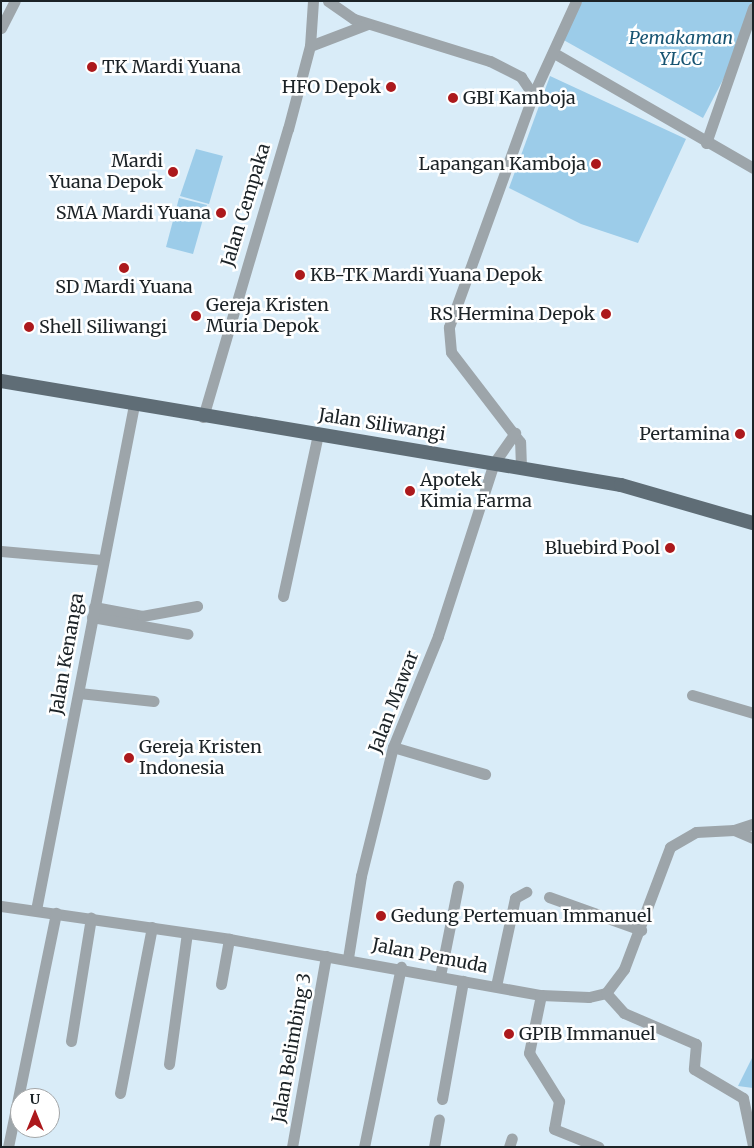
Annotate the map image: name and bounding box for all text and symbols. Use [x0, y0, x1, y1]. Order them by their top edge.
park label: Pemakaman YLCC [629, 28, 733, 70]
place label: TK Mardi Yuana [102, 56, 241, 78]
marker: TK Mardi Yuana [86, 61, 98, 73]
place label: HFO Depok [282, 76, 381, 98]
marker: HFO Depok [385, 81, 397, 93]
place label: GBI Kamboja [463, 87, 576, 109]
marker: GBI Kamboja [447, 92, 459, 104]
street label: Jalan Cempaka [217, 141, 275, 269]
place label: Mardi Yuana Depok [49, 151, 163, 193]
place label: Lapangan Kamboja [419, 153, 586, 175]
marker: Lapangan Kamboja [590, 158, 602, 170]
marker: Mardi Yuana Depok [167, 166, 179, 178]
place label: SMA Mardi Yuana [56, 202, 211, 224]
marker: SMA Mardi Yuana [215, 207, 227, 219]
marker: SD Mardi Yuana [118, 262, 130, 274]
place label: KB-TK Mardi Yuana Depok [310, 264, 542, 286]
marker: KB-TK Mardi Yuana Depok [294, 269, 306, 281]
place label: SD Mardi Yuana [55, 276, 193, 298]
place label: Gereja Kristen Muria Depok [206, 295, 329, 338]
place label: RS Hermina Depok [430, 303, 595, 325]
marker: RS Hermina Depok [599, 307, 613, 321]
marker: Gereja Kristen Muria Depok [190, 310, 202, 322]
place label: Shell Siliwangi [39, 316, 167, 338]
marker: Shell Siliwangi [23, 321, 35, 333]
street label: Jalan Siliwangi [317, 404, 447, 446]
place label: Pertamina [639, 423, 730, 445]
marker: Pertamina [734, 428, 746, 440]
place label: Apotek Kimia Farma [420, 470, 532, 512]
marker: Apotek Kimia Farma [404, 485, 416, 497]
place label: Bluebird Pool [545, 537, 660, 559]
marker: Bluebird Pool [664, 542, 676, 554]
street label: Jalan Kenanga [46, 592, 88, 716]
street label: Jalan Mawar [365, 648, 423, 756]
place label: Gereja Kristen Indonesia [139, 737, 262, 780]
marker: Gereja Kristen Indonesia [123, 752, 135, 764]
place label: Gedung Pertemuan Immanuel [391, 905, 652, 927]
marker: Gedung Pertemuan Immanuel [375, 910, 387, 922]
street label: Jalan Pemuda [370, 934, 490, 978]
street label: Jalan Belimbing 3 [268, 971, 316, 1125]
place label: GPIB Immanuel [519, 1023, 656, 1045]
marker: GPIB Immanuel [503, 1028, 515, 1040]
north arrow [10, 1088, 60, 1138]
text: U [30, 1090, 40, 1108]

